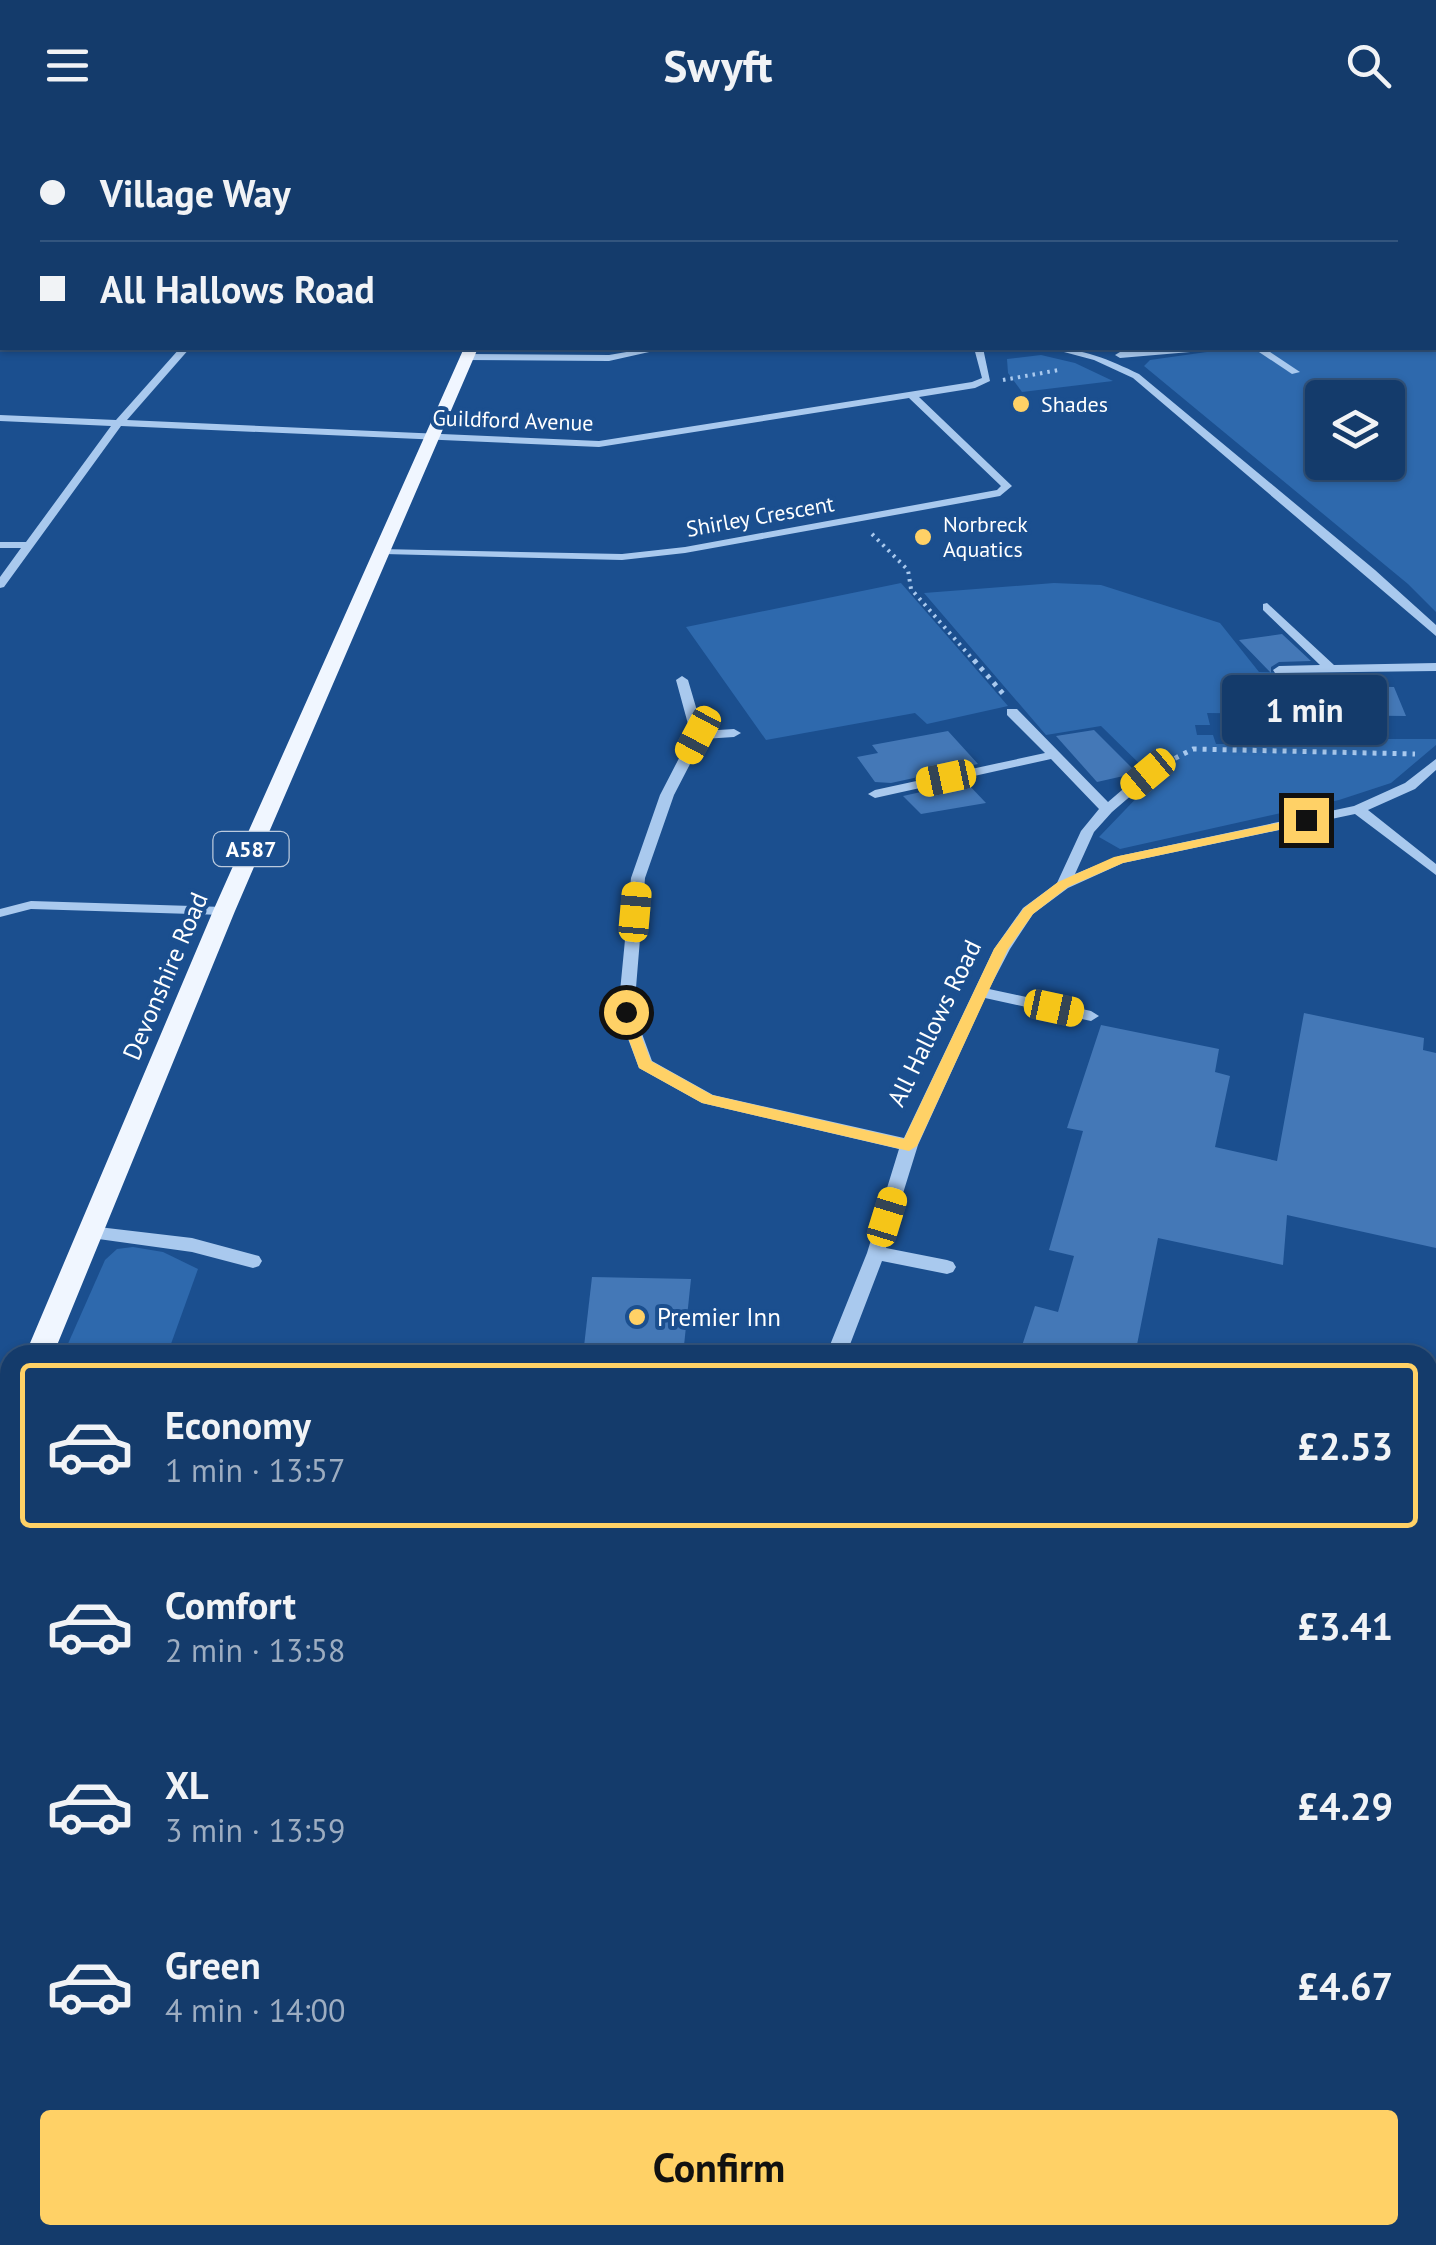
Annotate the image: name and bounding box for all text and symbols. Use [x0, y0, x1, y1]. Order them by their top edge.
text: Swyft [663, 36, 773, 94]
icon: menu [40, 38, 95, 93]
icon: search [1341, 38, 1396, 93]
text: Village Way [100, 168, 291, 217]
text: All Hallows Road [100, 264, 375, 313]
map controls [1305, 380, 1405, 480]
button: layers [1305, 380, 1405, 480]
place label: Shades [1041, 390, 1108, 418]
marker: Shades [1010, 393, 1032, 415]
street label: Guildford Avenue [432, 403, 594, 437]
street label: Shirley Crescent [684, 489, 837, 543]
place label: Norbreck Aquatics [943, 510, 1028, 563]
marker: Norbreck Aquatics [912, 526, 934, 548]
callout: 1 min [1224, 675, 1388, 745]
text: 1 min [1265, 689, 1344, 731]
car [671, 701, 725, 769]
car [1115, 743, 1181, 805]
car [914, 757, 978, 799]
route end [1284, 798, 1329, 843]
road number: A587 [214, 832, 288, 866]
car [617, 881, 653, 943]
street label: Devonshire Road [115, 887, 215, 1065]
street label: All Hallows Road [880, 934, 988, 1112]
car [1022, 987, 1086, 1029]
route start [604, 990, 649, 1035]
car [864, 1184, 910, 1250]
place label: Premier Inn [657, 1301, 781, 1333]
marker: Premier Inn [626, 1306, 648, 1328]
text: Economy [165, 1400, 311, 1449]
icon: car [45, 1401, 135, 1491]
text: £2.53 [1297, 1421, 1393, 1470]
text: 1 min · 13:57 [165, 1449, 345, 1491]
text: Comfort [165, 1580, 296, 1629]
icon: car [45, 1581, 135, 1671]
text: £3.41 [1297, 1601, 1393, 1650]
text: 2 min · 13:58 [165, 1629, 345, 1671]
text: XL [165, 1760, 209, 1809]
icon: car [45, 1761, 135, 1851]
text: £4.29 [1297, 1781, 1393, 1830]
text: 3 min · 13:59 [165, 1809, 345, 1851]
text: Green [165, 1940, 261, 1989]
icon: car [45, 1941, 135, 2031]
text: £4.67 [1297, 1961, 1393, 2010]
text: 4 min · 14:00 [165, 1989, 345, 2031]
button: Confirm [40, 2110, 1398, 2225]

